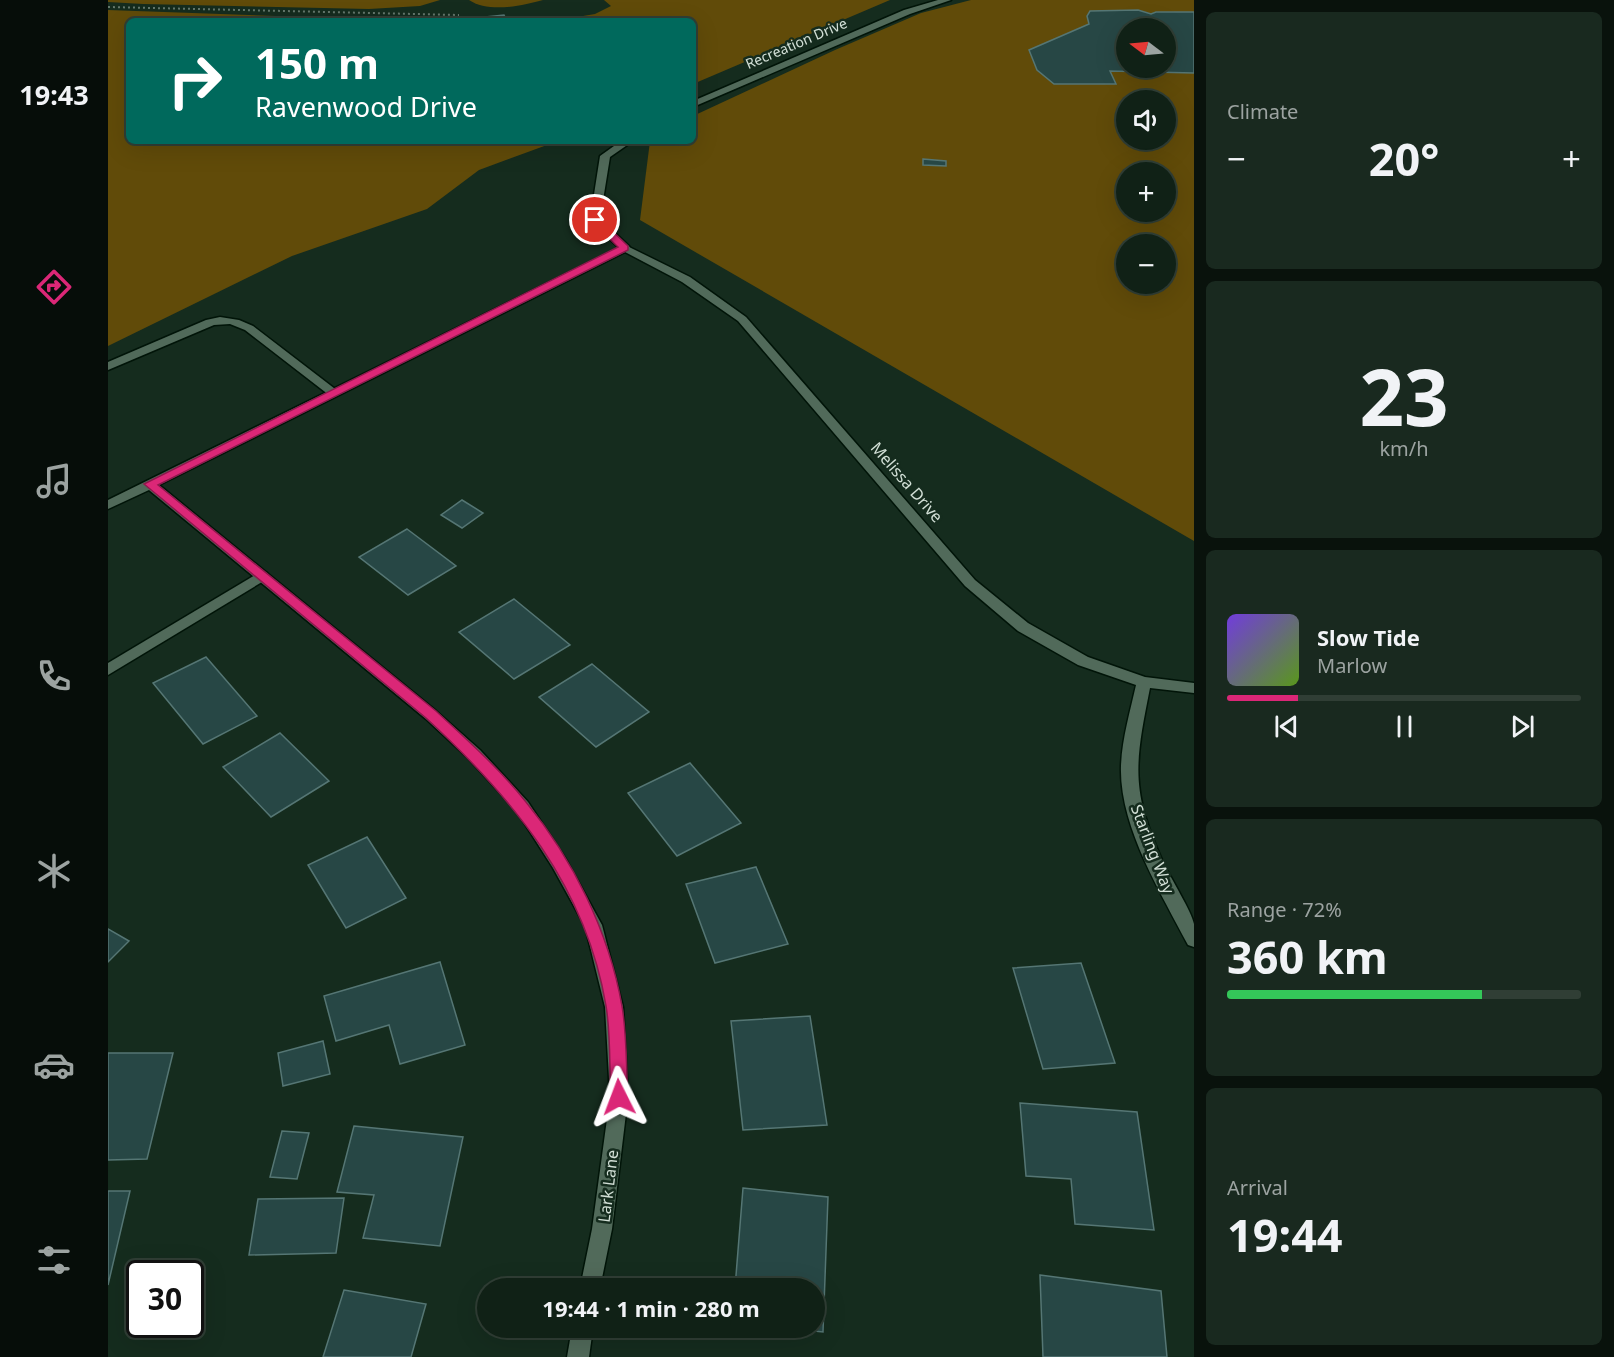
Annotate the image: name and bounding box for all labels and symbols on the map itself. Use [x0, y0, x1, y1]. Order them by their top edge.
street label: Recreation Drive [742, 13, 850, 73]
north arrow [1116, 18, 1176, 78]
pin [569, 194, 620, 245]
street label: Melissa Drive [866, 437, 948, 527]
street label: Starling Way [1126, 801, 1180, 898]
position arrow [587, 1065, 651, 1129]
street label: Lark Lane [593, 1148, 623, 1224]
speed limit sign: 30 [126, 1260, 204, 1338]

